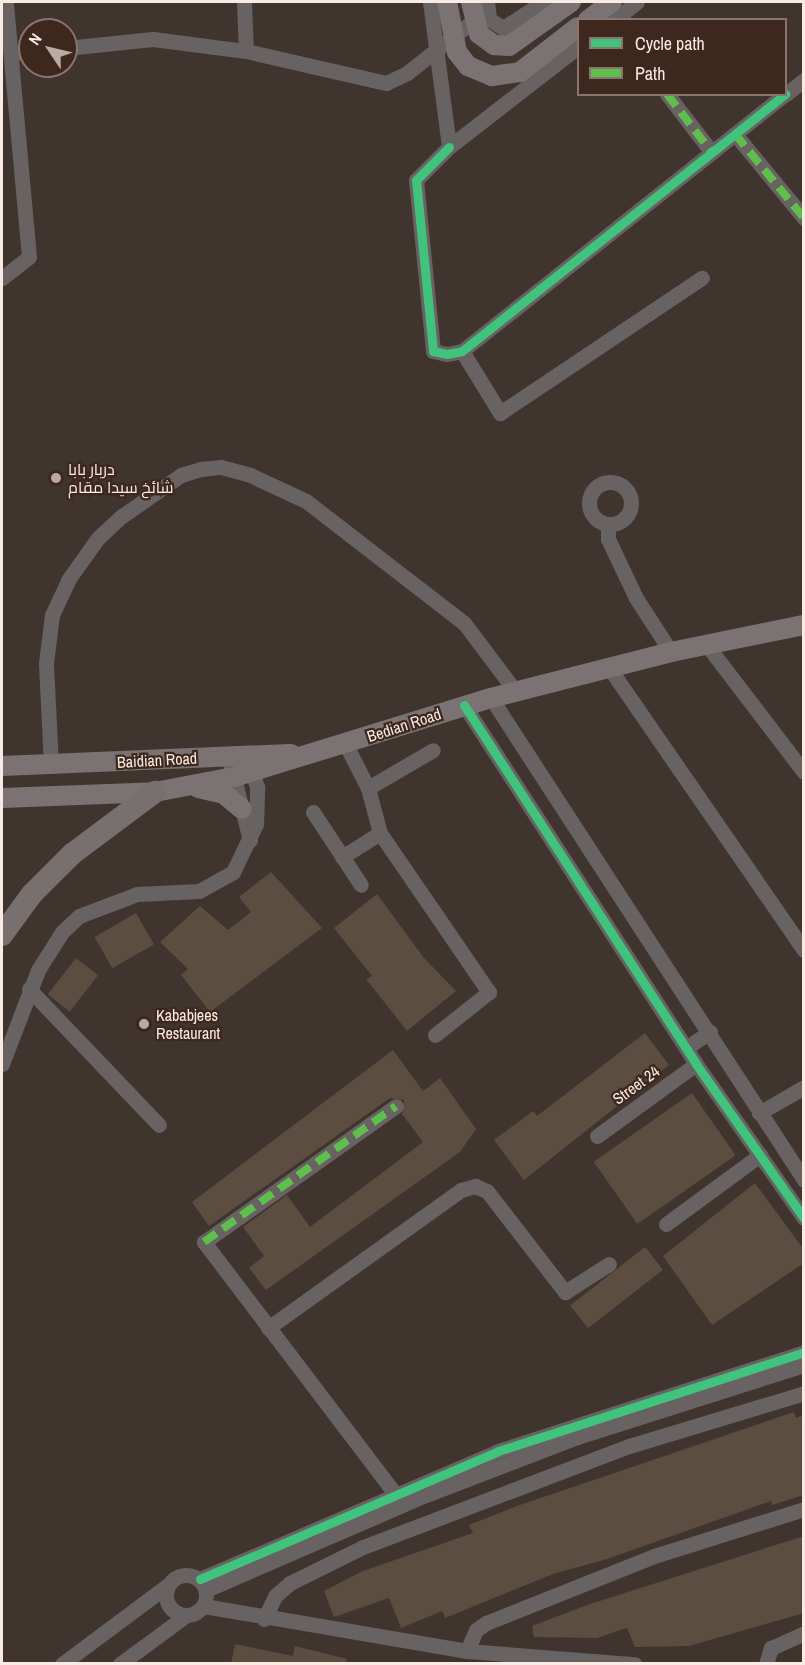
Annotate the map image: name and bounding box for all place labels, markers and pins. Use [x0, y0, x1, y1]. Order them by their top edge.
place label: دربار بابا شائخ سیدا مقام [68, 459, 174, 497]
marker: دربار بابا شائخ سیدا مقام [49, 471, 63, 485]
place label: Kababjees Restaurant [156, 1005, 220, 1043]
marker: Kababjees Restaurant [137, 1017, 151, 1031]

